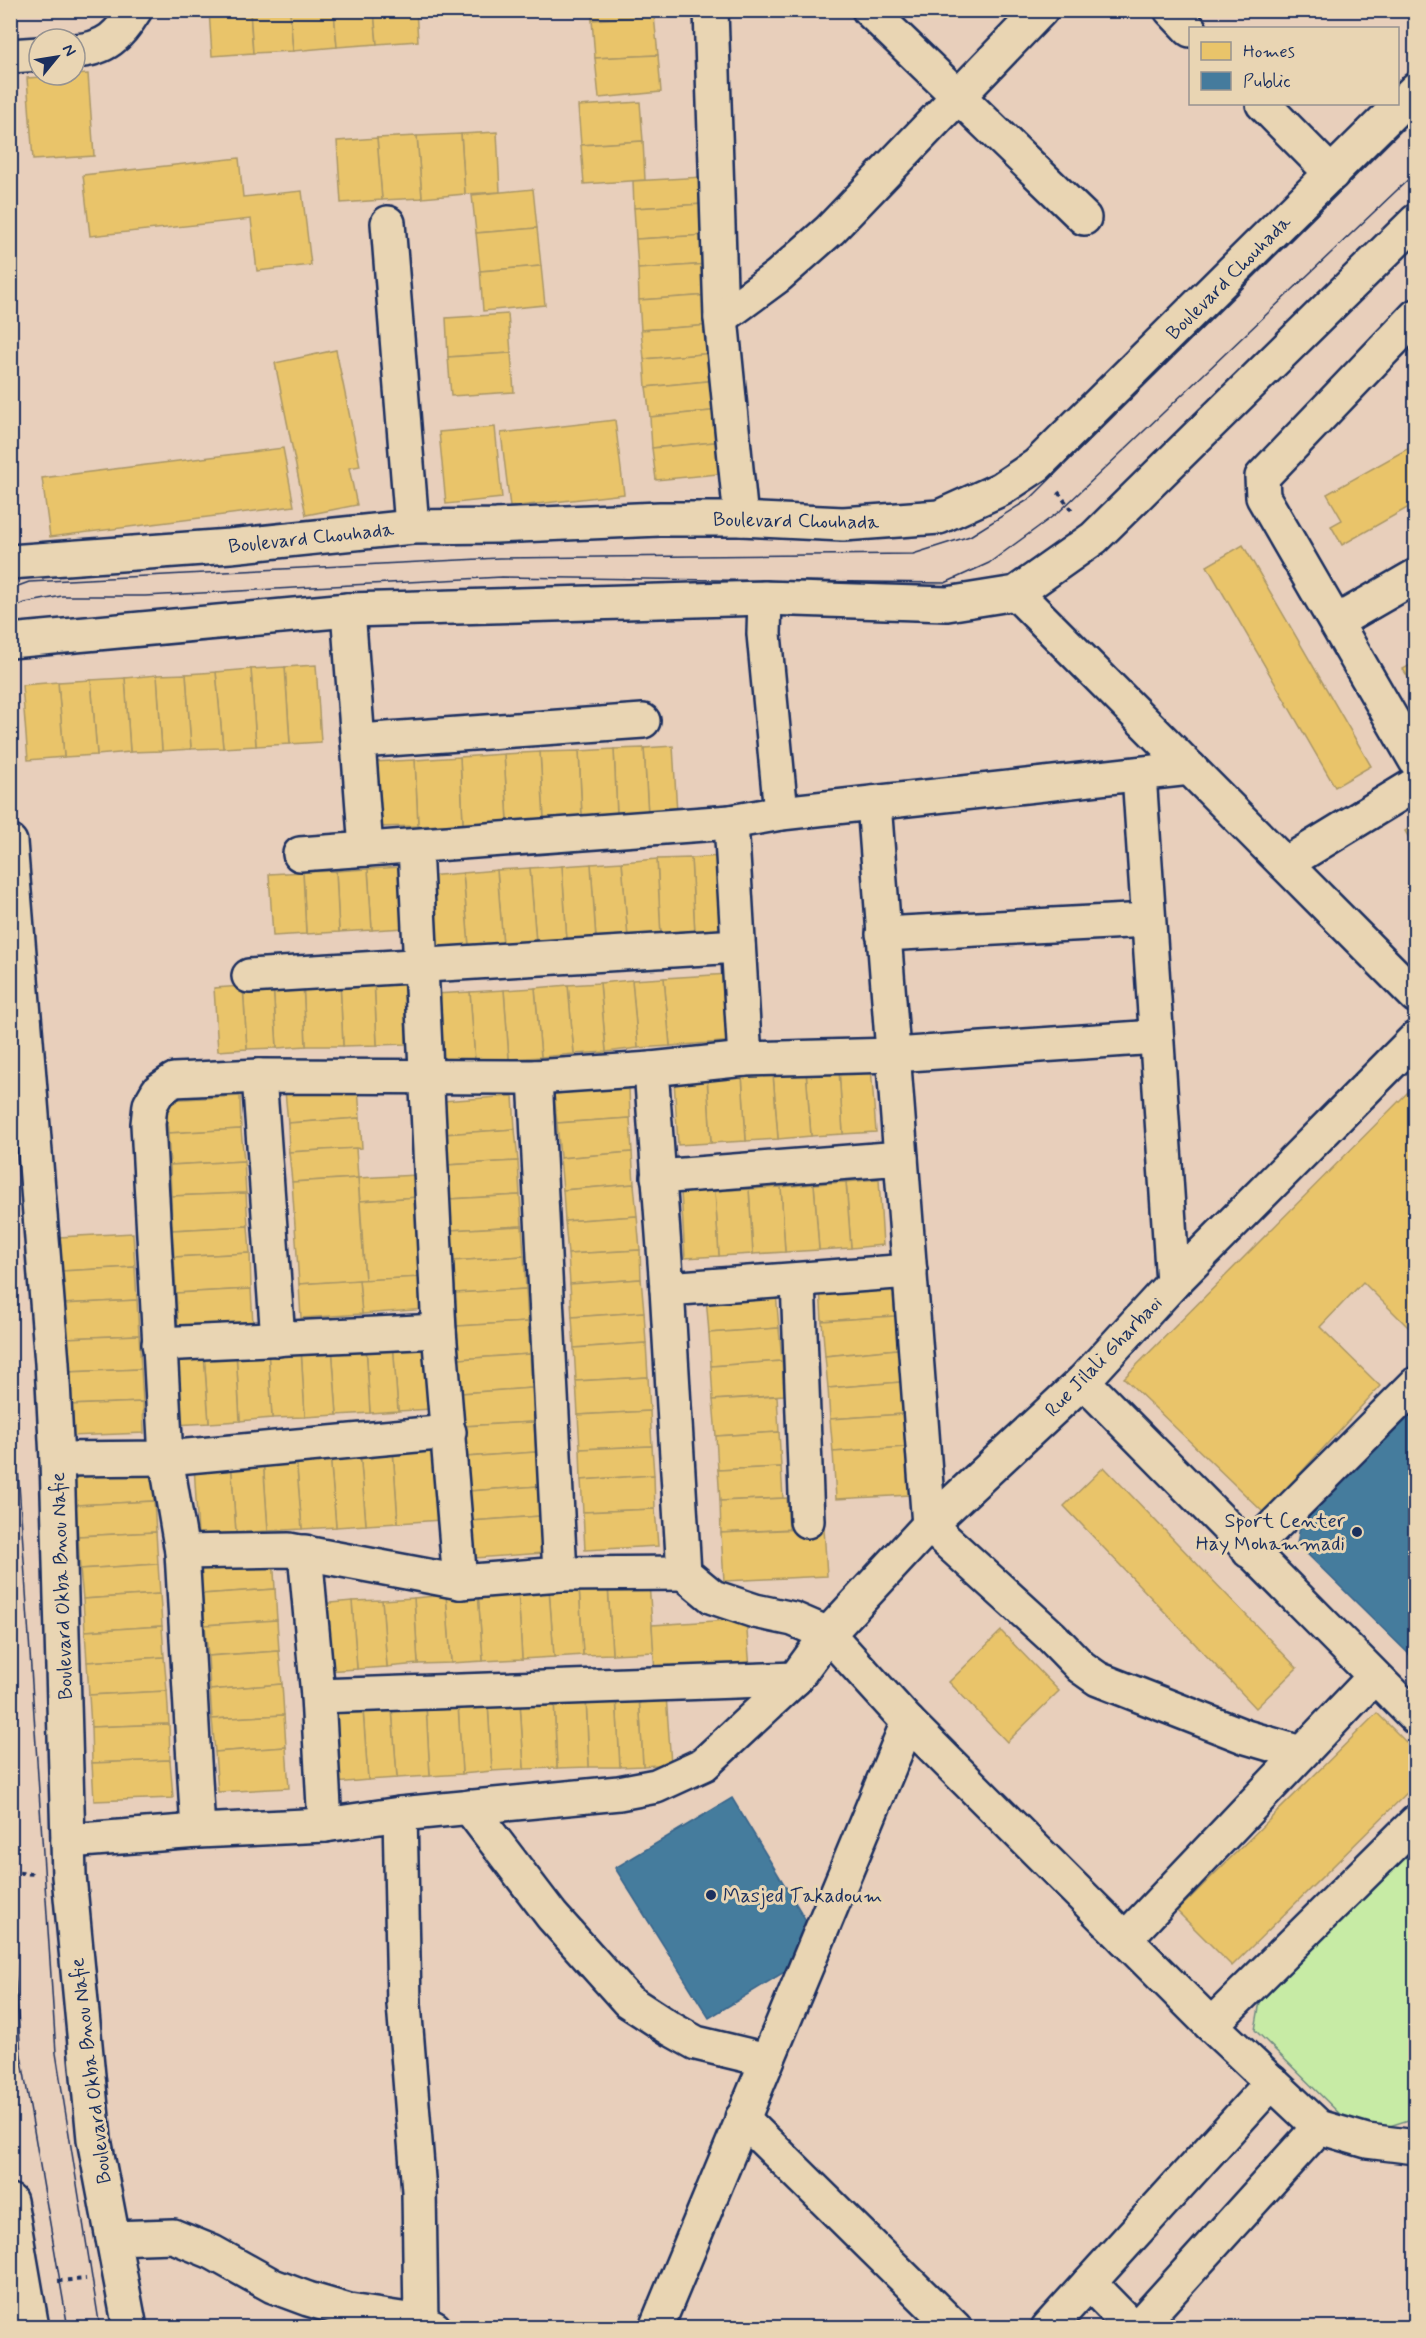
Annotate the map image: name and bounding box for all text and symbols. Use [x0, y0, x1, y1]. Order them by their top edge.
north arrow [27, 27, 87, 87]
legend [1189, 27, 1399, 105]
text: N [57, 40, 80, 60]
text: Homes [1243, 40, 1295, 64]
text: Public [1243, 70, 1291, 94]
street label: Boulevard Chouhada [1161, 209, 1298, 346]
street label: Boulevard Chouhada [713, 507, 880, 536]
street label: Boulevard Chouhada [227, 516, 396, 561]
street label: Rue Jilali Gharbaoi [1039, 1291, 1169, 1423]
street label: Boulevard Okba Bnou Nafie [45, 1472, 80, 1700]
place label: Sport Center Hay Mohammadi [1196, 1508, 1346, 1558]
marker: Sport Center Hay Mohammadi [1350, 1525, 1364, 1539]
place label: Masjed Takadoum [723, 1883, 882, 1910]
marker: Masjed Takadoum [704, 1888, 718, 1902]
street label: Boulevard Okba Bnou Nafie [64, 1956, 119, 2185]

